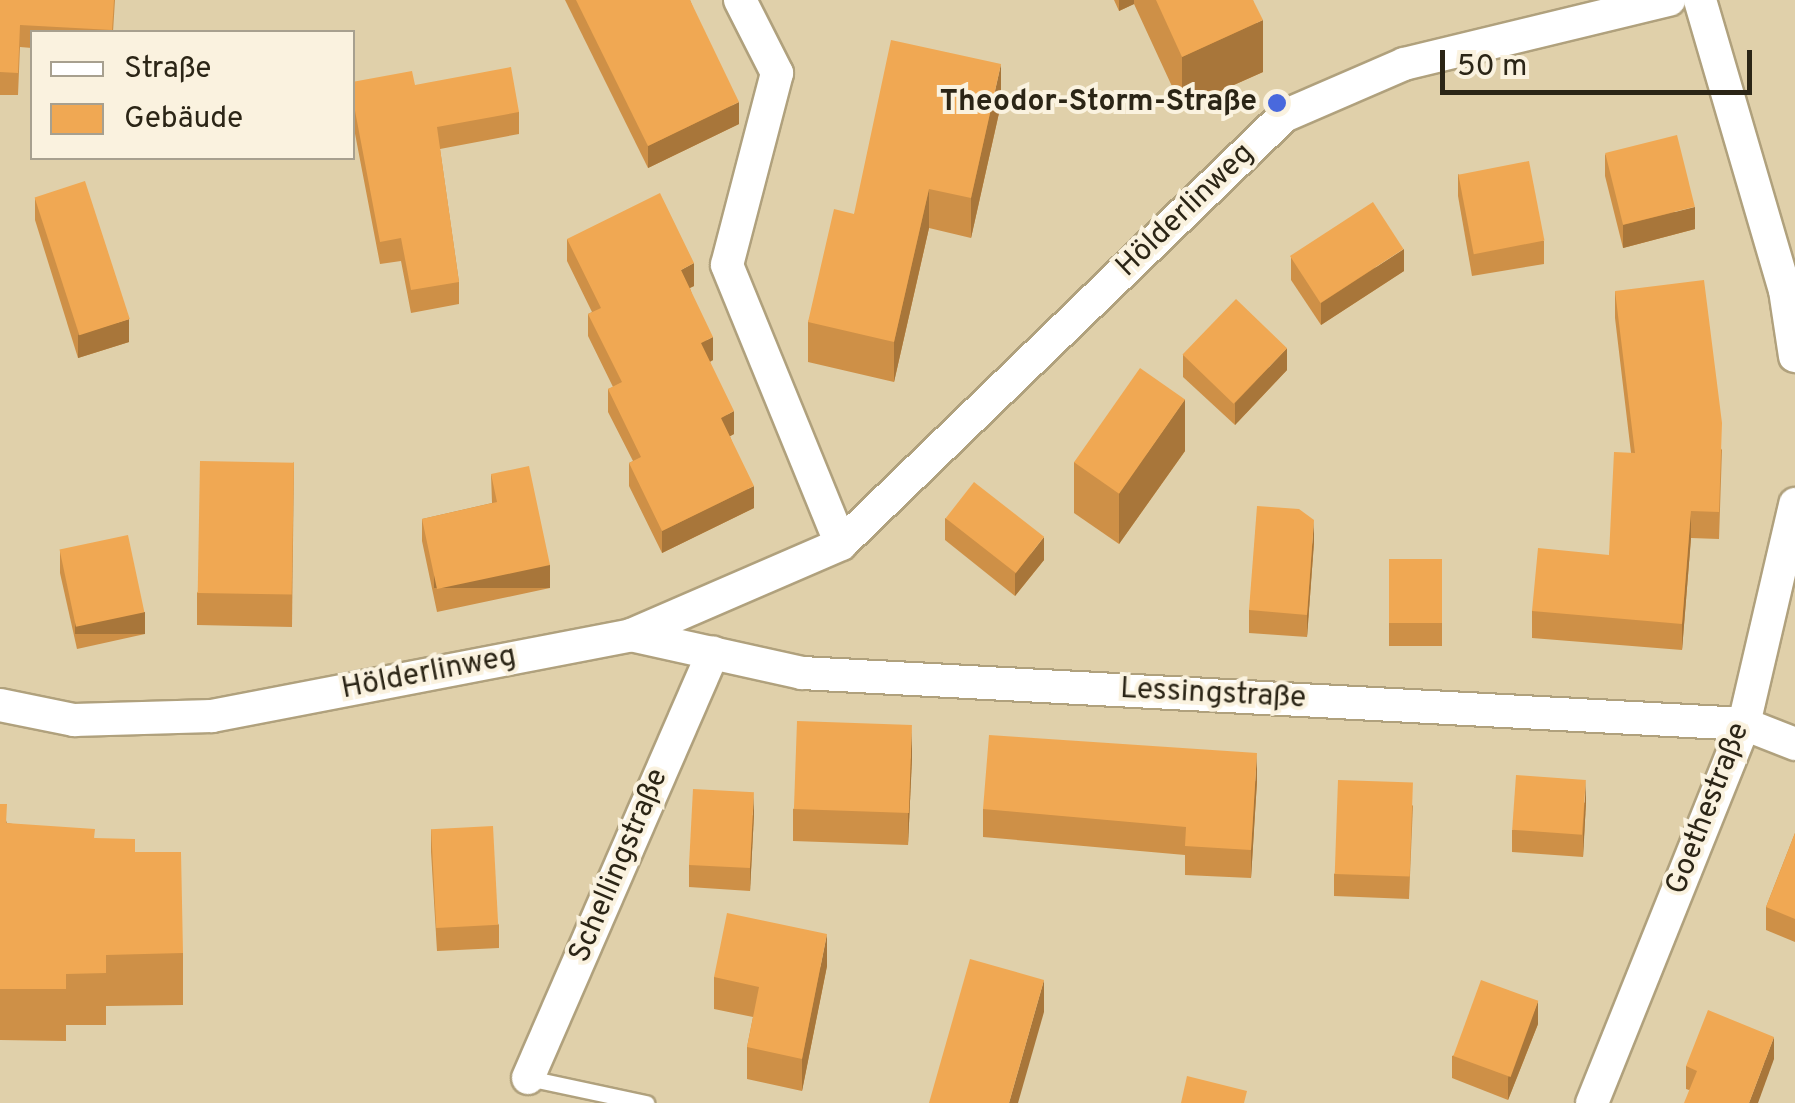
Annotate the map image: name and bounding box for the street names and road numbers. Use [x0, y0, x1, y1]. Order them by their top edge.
street label: Hölderlinweg [1110, 137, 1262, 285]
street label: Hölderlinweg [339, 639, 519, 709]
street label: Lessingstraße [1119, 672, 1307, 718]
street label: Goethestraße [1660, 718, 1758, 900]
street label: Schellingstraße [563, 764, 677, 968]

